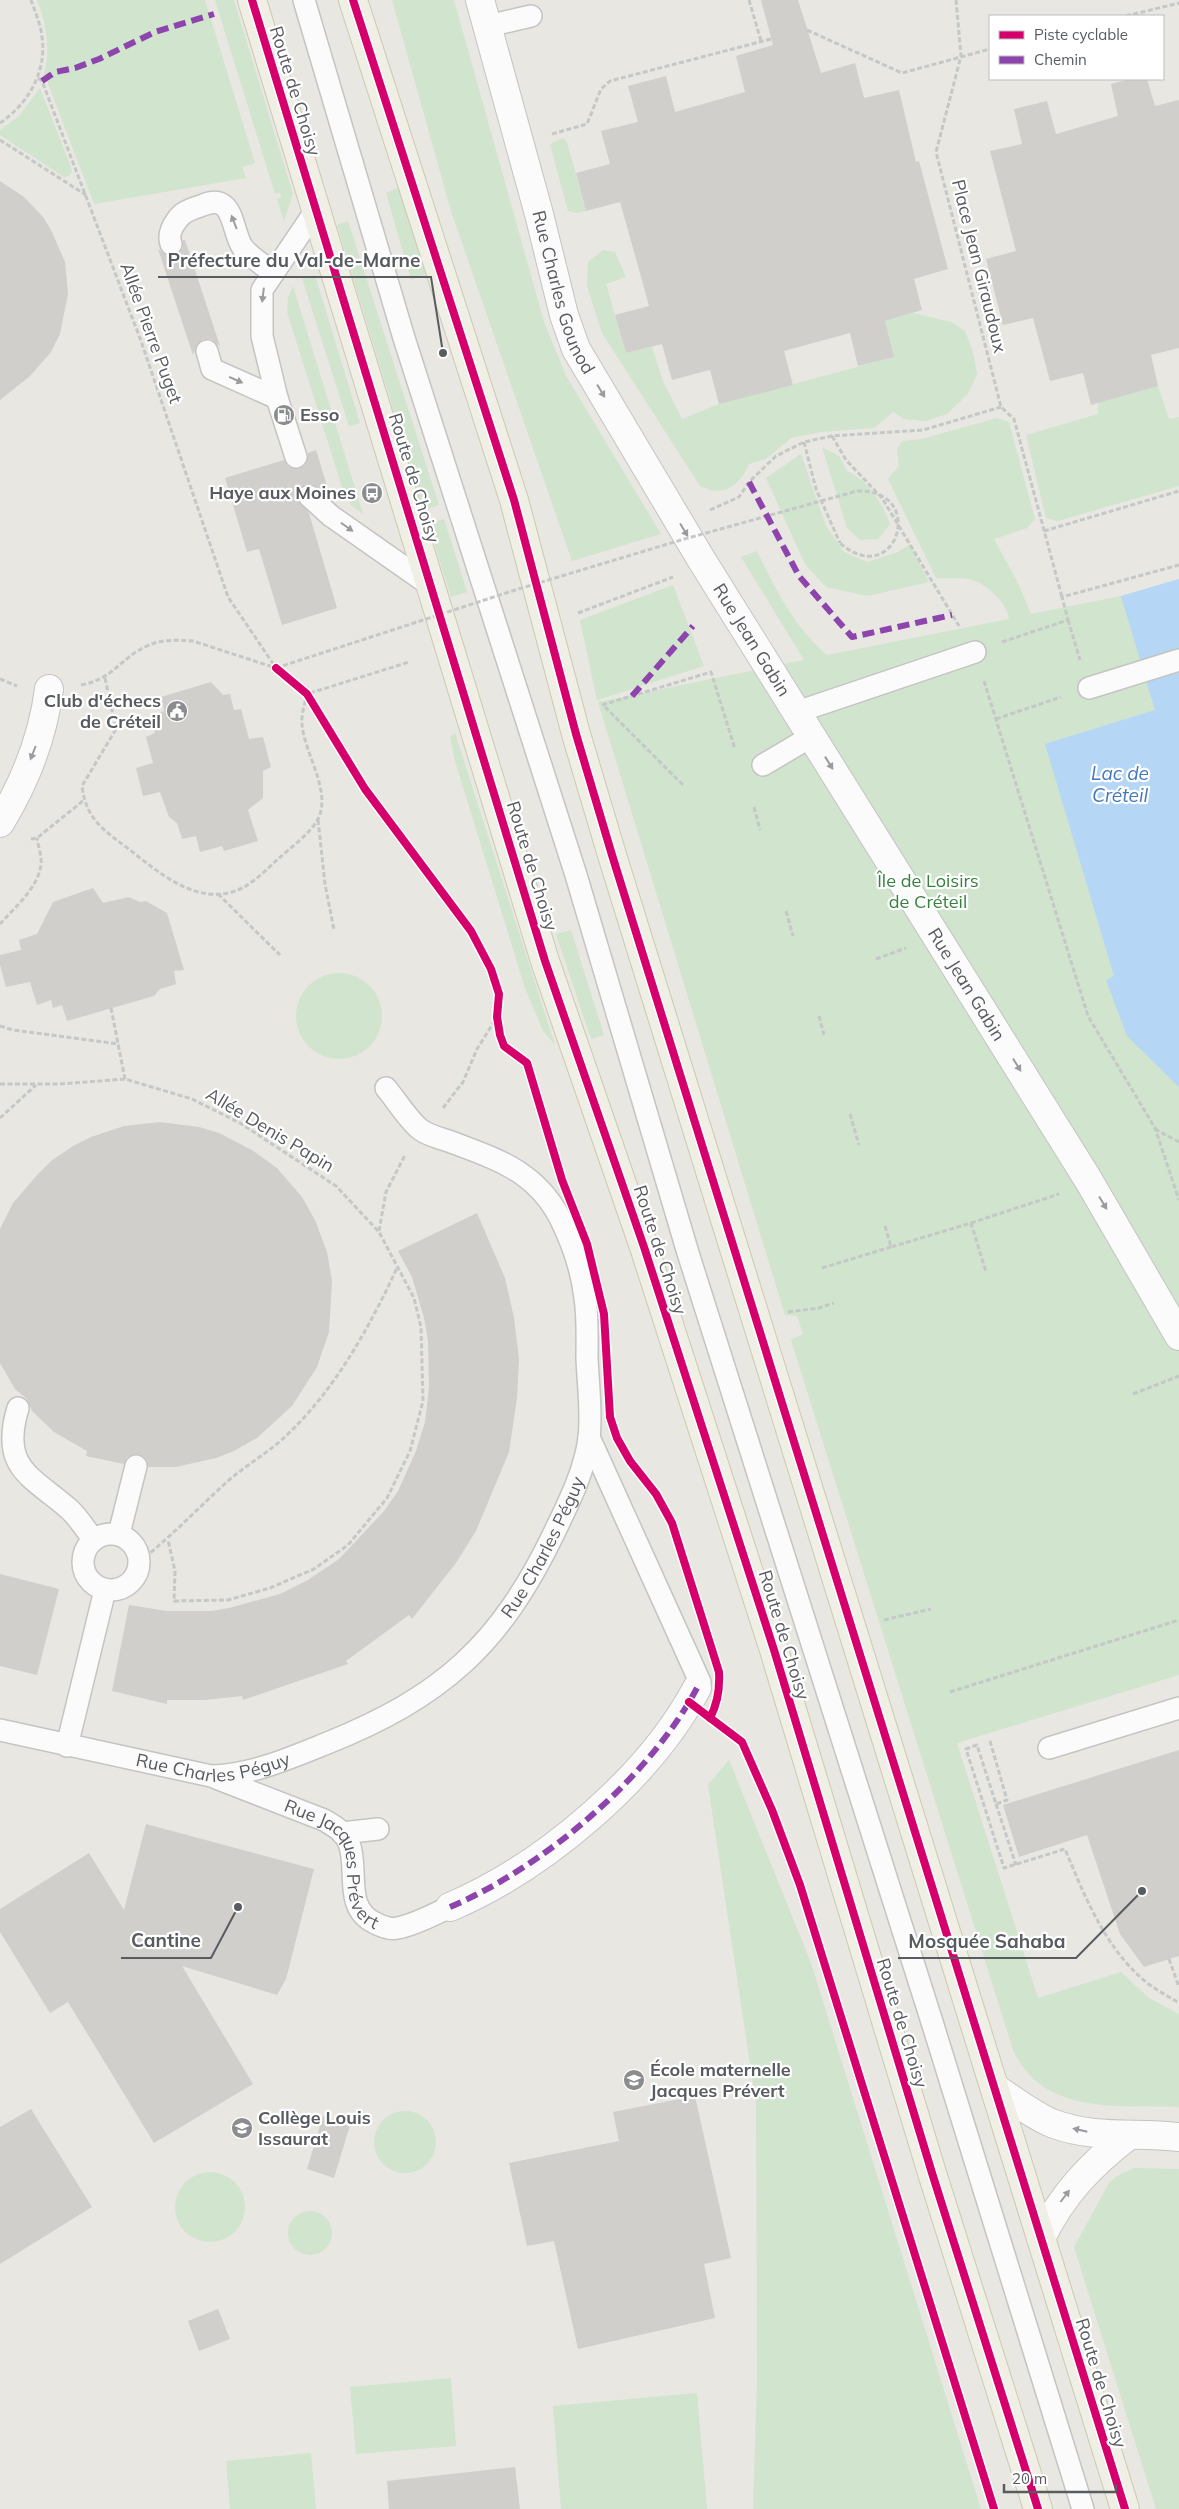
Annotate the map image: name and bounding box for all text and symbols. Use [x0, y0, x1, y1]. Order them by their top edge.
legend [989, 15, 1164, 80]
street label: Route de Choisy [265, 23, 326, 159]
text: Piste cyclable [1034, 25, 1128, 44]
text: Chemin [1034, 50, 1087, 69]
street label: Place Jean Giraudoux [947, 177, 1012, 355]
street label: Rue Charles Gounod [528, 208, 600, 378]
one-way arrow [229, 215, 237, 229]
callout: Préfecture du Val-de-Marne [158, 243, 431, 277]
text: Préfecture du Val-de-Marne [167, 248, 421, 272]
street label: Allée Pierre Puget [115, 259, 188, 406]
one-way arrow [259, 287, 267, 303]
one-way arrow [229, 376, 243, 384]
one-way arrow [596, 385, 605, 398]
fuel station icon: Esso [272, 403, 296, 427]
place label: Esso [300, 403, 339, 426]
street label: Route de Choisy [384, 410, 445, 546]
place label: Haye aux Moines [209, 481, 356, 504]
bus stop icon: Haye aux Moines [360, 481, 384, 505]
one-way arrow [340, 522, 353, 532]
one-way arrow [680, 524, 689, 537]
street label: Rue Jean Gabin [708, 579, 796, 701]
place label: Club d'échecs de Créteil [44, 689, 161, 733]
public building icon: Club d'échecs de Créteil [165, 699, 189, 723]
one-way arrow [29, 745, 36, 760]
one-way arrow [825, 757, 834, 770]
water label: Lac de Créteil [1091, 761, 1149, 807]
street label: Route de Choisy [502, 798, 563, 934]
park label: Île de Loisirs de Créteil [876, 869, 979, 913]
street label: Rue Jean Gabin [923, 924, 1011, 1045]
one-way arrow [1012, 1058, 1021, 1071]
street label: Allée Denis Papin [202, 1082, 339, 1177]
street label: Route de Choisy [629, 1182, 692, 1318]
one-way arrow [1098, 1196, 1107, 1209]
street label: Rue Charles Péguy [496, 1473, 589, 1622]
street label: Route de Choisy [754, 1567, 815, 1703]
street label: Rue Charles Péguy [134, 1747, 293, 1787]
street label: Rue Jacques Prévert [281, 1794, 383, 1934]
callout: Cantine [121, 1924, 211, 1958]
callout: Mosquée Sahaba [898, 1924, 1076, 1958]
text: Cantine [131, 1928, 201, 1952]
text: Mosquée Sahaba [908, 1929, 1066, 1953]
street label: Route de Choisy [872, 1955, 933, 2091]
place label: École maternelle Jacques Prévert [650, 2058, 791, 2102]
school or university icon: École maternelle Jacques Prévert [622, 2068, 646, 2092]
place label: Collège Louis Issaurat [258, 2106, 371, 2150]
school or university icon: Collège Louis Issaurat [230, 2116, 254, 2140]
one-way arrow [1073, 2126, 1088, 2134]
one-way arrow [1060, 2189, 1070, 2203]
street label: Route de Choisy [1071, 2315, 1132, 2451]
scale bar [1004, 2462, 1116, 2494]
text: 20 m [1012, 2469, 1047, 2488]

